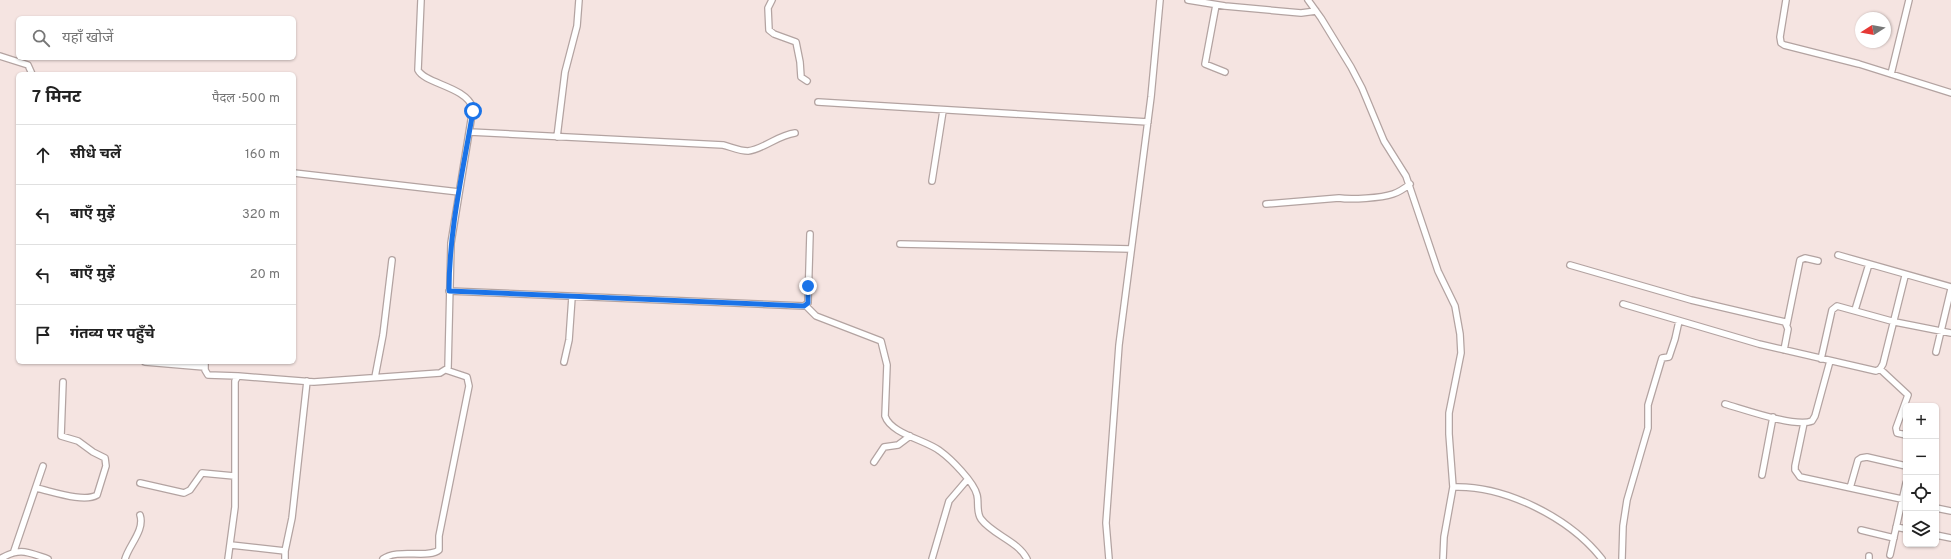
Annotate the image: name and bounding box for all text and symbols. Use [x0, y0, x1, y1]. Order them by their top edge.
north arrow [1855, 12, 1891, 48]
search box [16, 16, 296, 60]
icon: search [30, 27, 52, 49]
text: यहाँ खोजें [62, 29, 113, 48]
text: 7 मिनट [32, 87, 81, 109]
text: पैदल · 500 m [212, 91, 280, 107]
route start [464, 102, 482, 120]
icon: ahead [32, 144, 54, 166]
text: सीधे चलें [70, 145, 121, 164]
text: 160 m [245, 147, 280, 163]
icon: left [32, 204, 54, 226]
text: बाएँ मुड़ें [70, 205, 115, 224]
text: 320 m [242, 207, 280, 223]
icon: left [32, 264, 54, 286]
text: बाएँ मुड़ें [70, 265, 115, 284]
text: 20 m [250, 267, 280, 283]
route end [799, 277, 817, 295]
icon: arrive [32, 324, 54, 346]
text: गंतव्य पर पहुँचे [70, 325, 155, 344]
map controls [1903, 403, 1939, 547]
button: + [1903, 403, 1939, 439]
button: − [1903, 439, 1939, 475]
button: locate [1903, 475, 1939, 511]
button: layers [1903, 511, 1939, 547]

